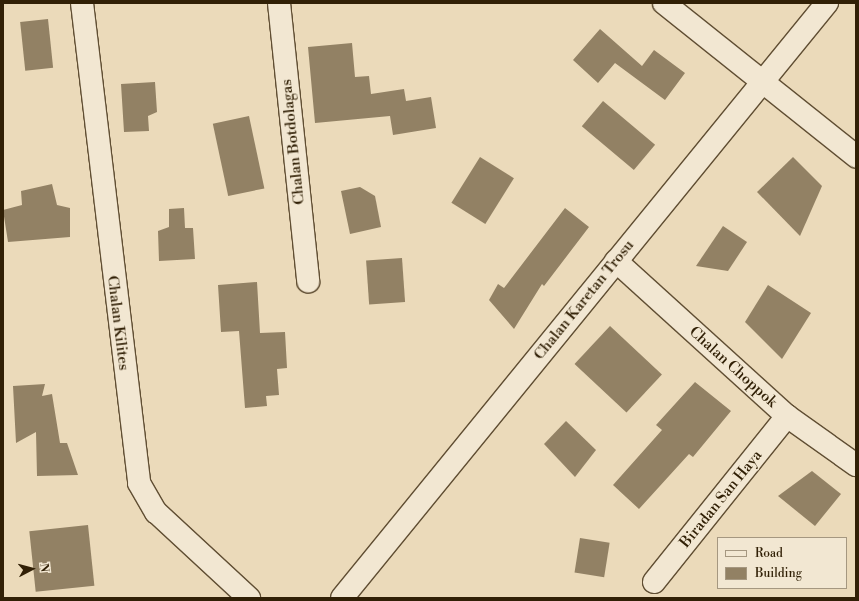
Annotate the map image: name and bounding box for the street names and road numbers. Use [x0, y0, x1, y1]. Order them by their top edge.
street label: Chalan Botdolagas [277, 78, 309, 206]
street label: Chalan Karetan Trosu [530, 236, 638, 364]
street label: Chalan Kilites [103, 275, 133, 371]
street label: Chalan Choppok [685, 323, 781, 411]
street label: Biradan San Haya [676, 447, 766, 551]

